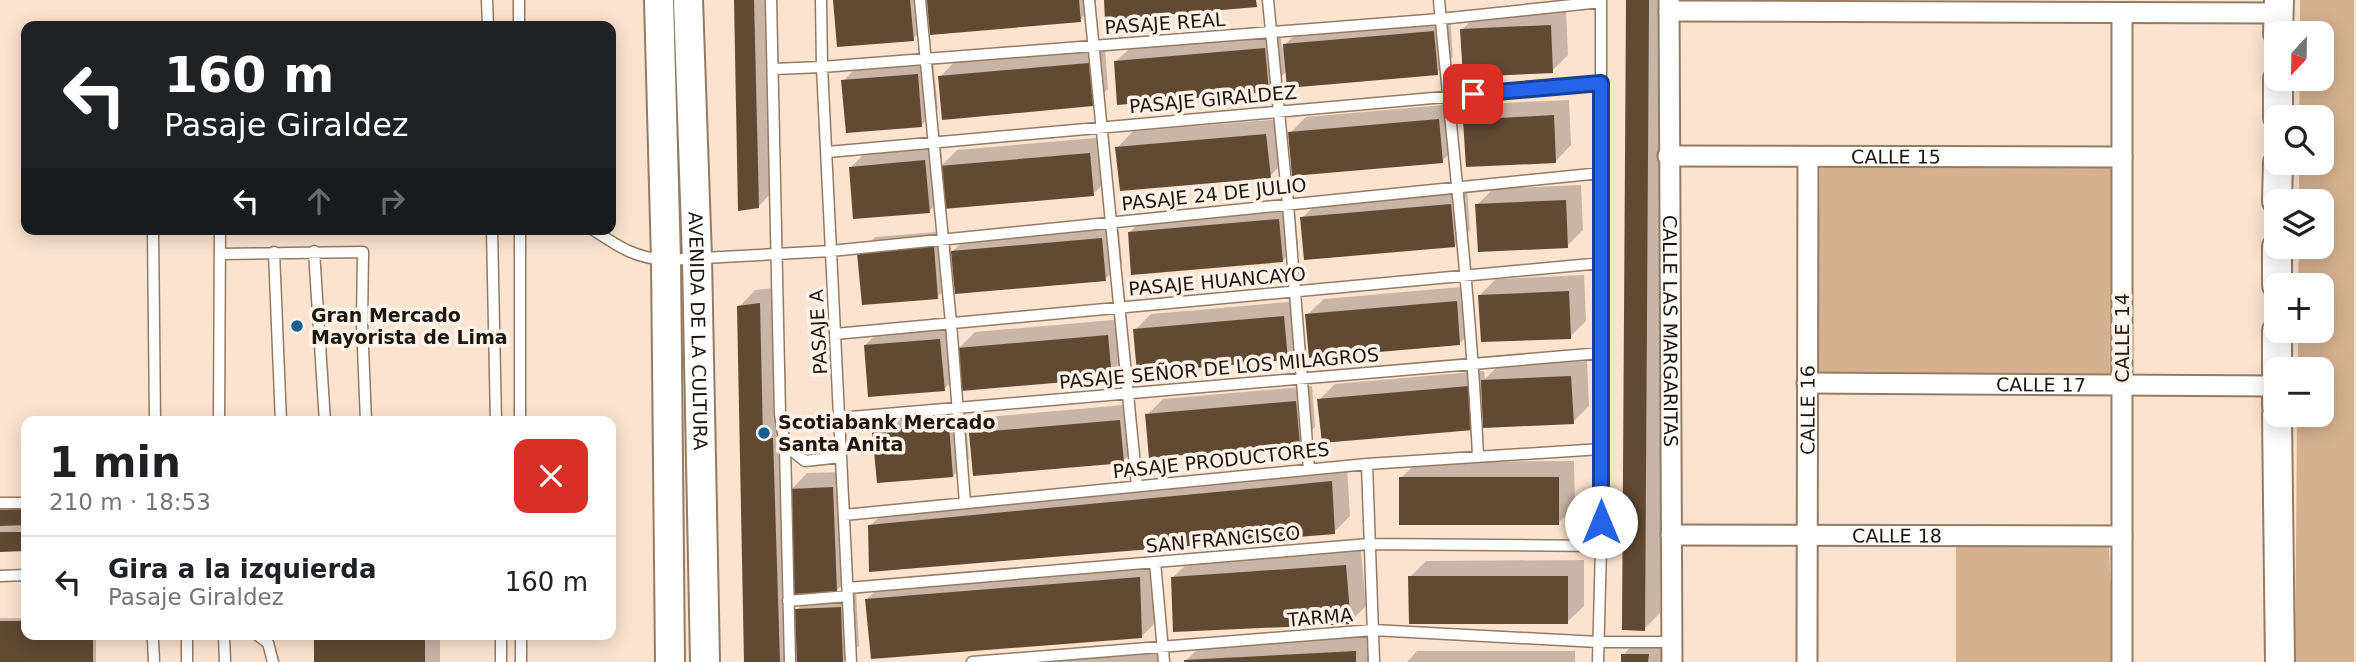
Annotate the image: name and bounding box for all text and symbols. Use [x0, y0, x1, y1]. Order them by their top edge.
street label: PASAJE REAL [1104, 8, 1227, 38]
north arrow [2264, 21, 2334, 91]
map controls [2264, 21, 2334, 427]
text: 160 m [164, 47, 334, 104]
icon: left [49, 49, 140, 140]
pin [1443, 64, 1503, 124]
icon: arrive [1454, 75, 1492, 113]
street label: PASAJE GIRALDEZ [1128, 81, 1298, 117]
button: search [2264, 105, 2334, 175]
text: Pasaje Giraldez [164, 106, 409, 144]
street label: CALLE 15 [1851, 145, 1941, 168]
street label: PASAJE 24 DE JULIO [1120, 173, 1308, 215]
icon: left [227, 182, 265, 220]
icon: ahead [300, 182, 338, 220]
icon: right [373, 182, 411, 220]
button: layers [2264, 189, 2334, 259]
street label: AVENIDA DE LA CULTURA [684, 211, 712, 450]
street label: CALLE LAS MARGARITAS [1659, 215, 1682, 447]
street label: PASAJE HUANCAYO [1127, 262, 1307, 300]
button: + [2264, 273, 2334, 343]
street label: PASAJE A [805, 289, 831, 375]
street label: CALLE 14 [2111, 293, 2133, 383]
place label: Gran Mercado Mayorista de Lima [311, 304, 508, 348]
marker: Gran Mercado Mayorista de Lima [289, 318, 305, 334]
street label: PASAJE SEÑOR DE LOS MILAGROS [1058, 343, 1380, 393]
button: − [2264, 357, 2334, 427]
street label: CALLE 16 [1796, 365, 1819, 455]
street label: CALLE 17 [1996, 373, 2086, 396]
place label: Scotiabank Mercado Santa Anita [778, 411, 996, 455]
marker: Scotiabank Mercado Santa Anita [756, 425, 772, 441]
text: 1 min [49, 438, 181, 487]
street label: PASAJE PRODUCTORES [1112, 438, 1330, 482]
button: close [514, 439, 588, 513]
position arrow [1564, 485, 1638, 559]
text: 210 m · 18:53 [49, 489, 211, 515]
street label: SAN FRANCISCO [1145, 521, 1301, 557]
street label: CALLE 18 [1852, 524, 1942, 547]
text: Gira a la izquierda [108, 554, 376, 584]
icon: left [49, 563, 87, 601]
text: 160 m [505, 567, 588, 597]
text: Pasaje Giraldez [108, 584, 284, 610]
street label: TARMA [1285, 603, 1354, 631]

